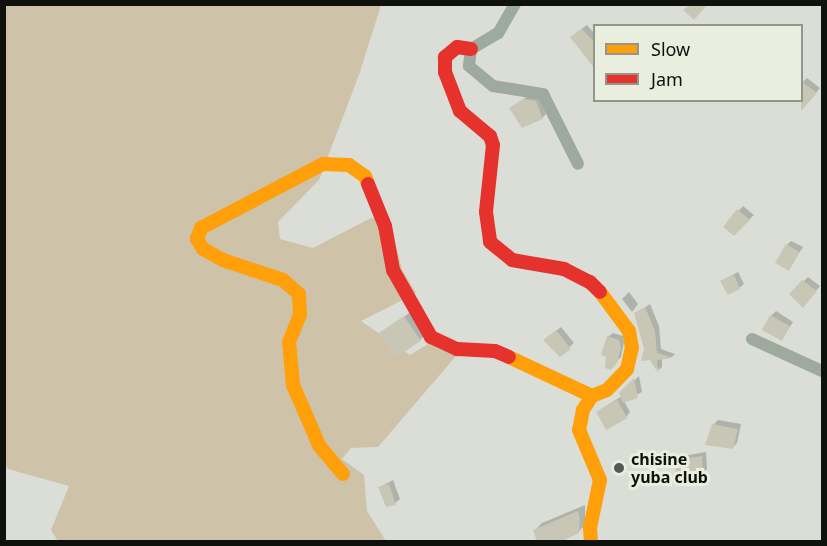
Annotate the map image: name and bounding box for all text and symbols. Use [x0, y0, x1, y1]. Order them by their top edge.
legend [593, 24, 803, 102]
text: Slow [651, 37, 690, 61]
text: Jam [651, 67, 683, 91]
place label: chisine yuba club [631, 449, 708, 487]
marker: chisine yuba club [612, 461, 626, 475]

